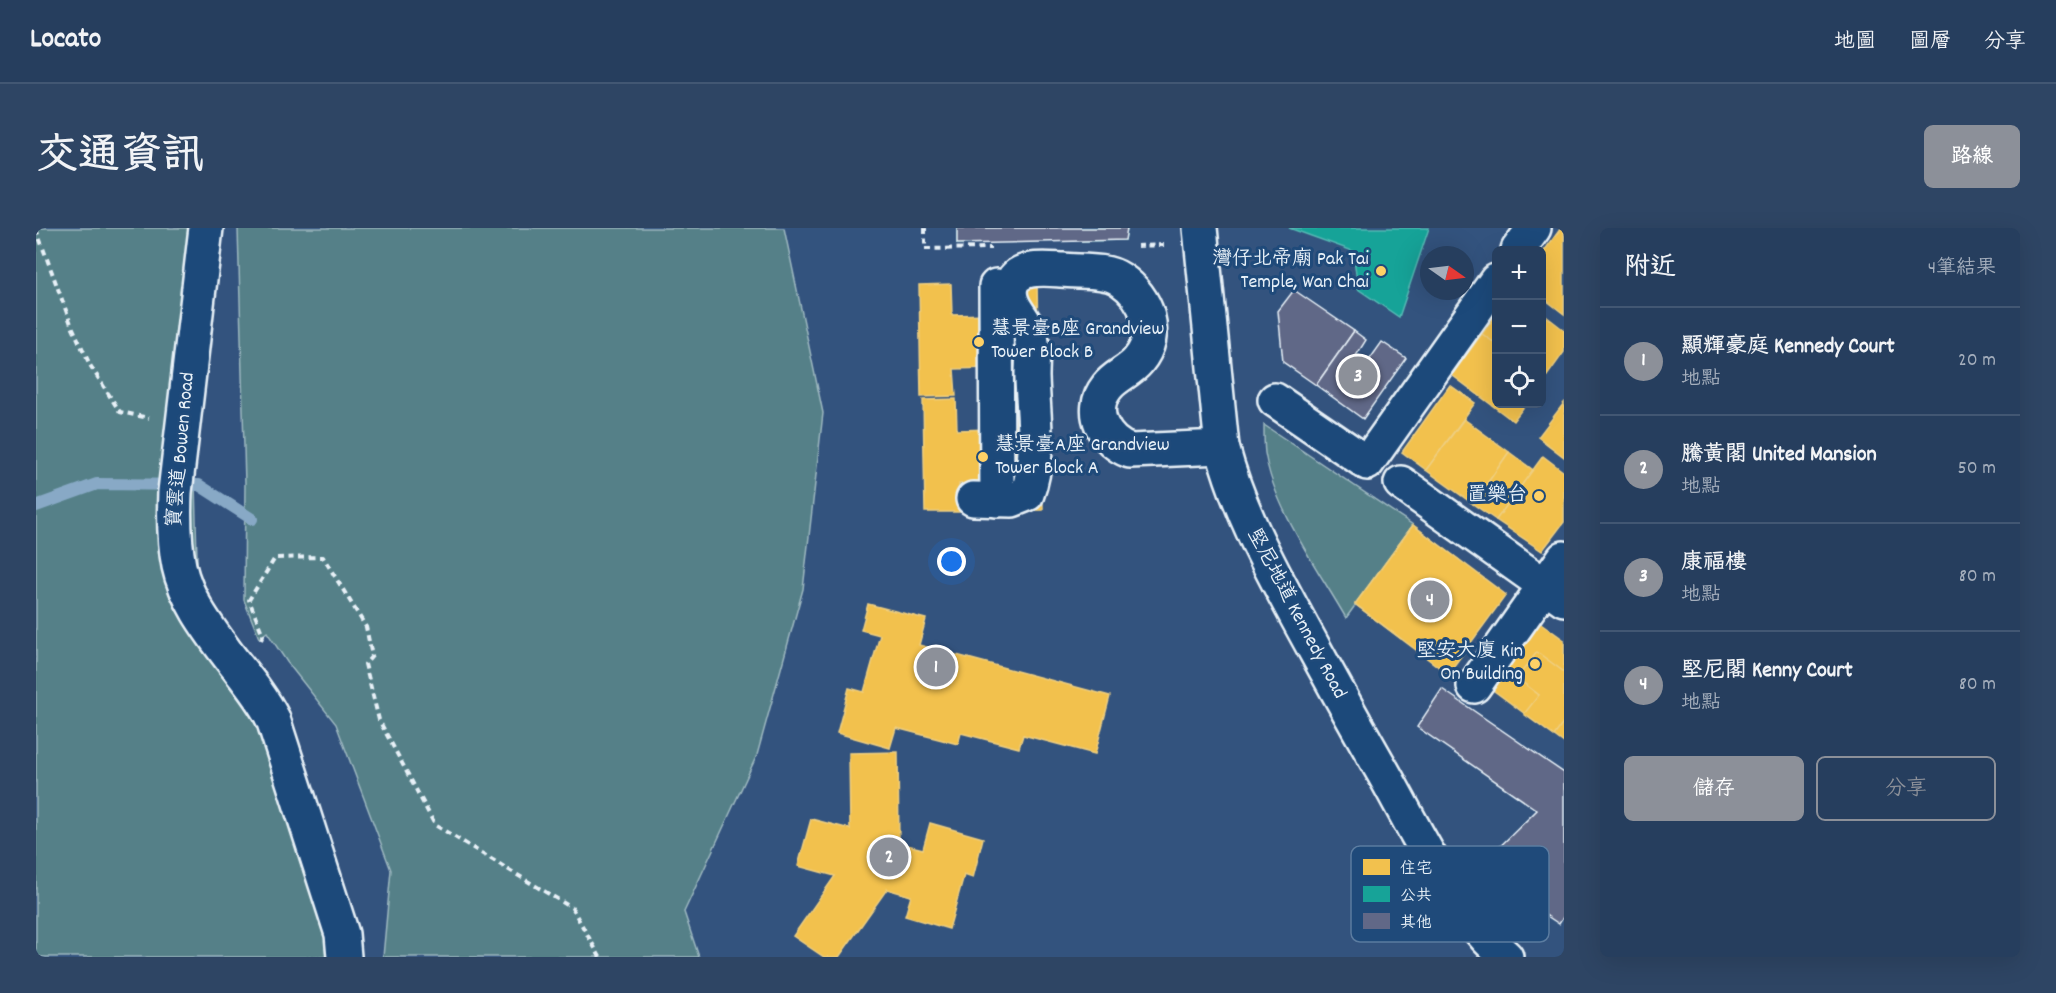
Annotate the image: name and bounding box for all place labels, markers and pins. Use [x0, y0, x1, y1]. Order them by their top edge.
place label: 灣仔北帝廟 Pak Tai Temple, Wan Chai [1212, 246, 1369, 297]
marker: 灣仔北帝廟 Pak Tai Temple, Wan Chai [1374, 264, 1388, 278]
place label: 慧景臺B座 Grandview Tower Block B [991, 316, 1164, 367]
marker: 慧景臺B座 Grandview Tower Block B [972, 335, 986, 349]
pin: 3 [1338, 354, 1378, 398]
place label: 慧景臺A座 Grandview Tower Block A [995, 432, 1170, 483]
marker: 慧景臺A座 Grandview Tower Block A [976, 450, 990, 464]
place label: 置樂台 [1467, 482, 1527, 510]
marker: 置樂台 [1532, 489, 1546, 503]
pin: 4 [1410, 578, 1450, 622]
place label: 堅安大廈 Kin On Building [1416, 638, 1523, 689]
pin: 1 [916, 644, 956, 690]
marker: 堅安大廈 Kin On Building [1528, 657, 1542, 671]
pin: 2 [870, 834, 908, 880]

